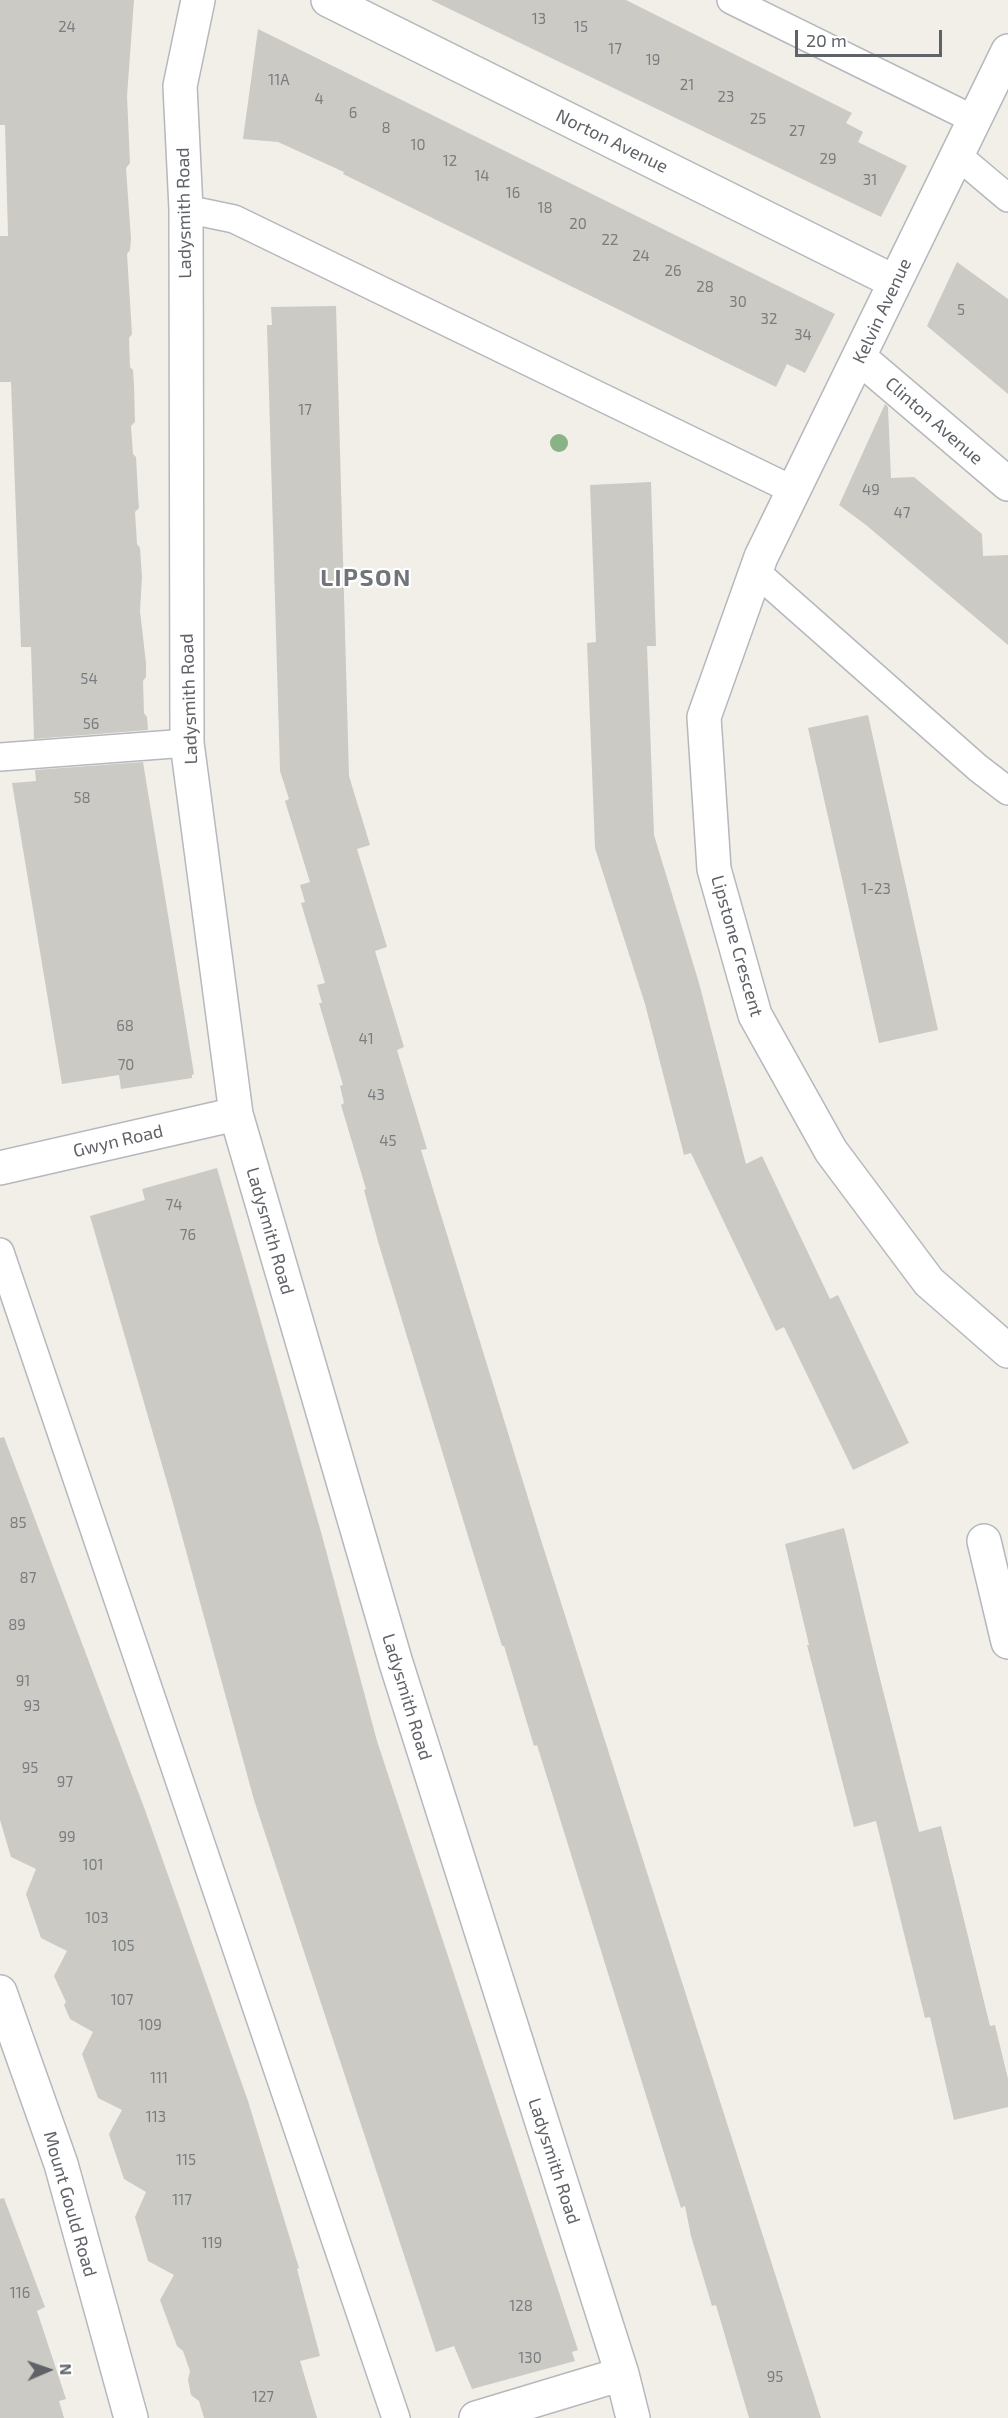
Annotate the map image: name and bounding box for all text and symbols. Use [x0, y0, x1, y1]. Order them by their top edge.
house number: 13 [532, 10, 546, 28]
house number: 24 [58, 18, 76, 36]
house number: 15 [574, 18, 588, 36]
scale bar [798, 18, 945, 56]
text: 20 m [806, 29, 847, 51]
house number: 17 [608, 40, 622, 58]
house number: 19 [646, 51, 660, 69]
house number: 11A [268, 71, 290, 89]
house number: 21 [680, 76, 694, 94]
house number: 23 [718, 88, 734, 106]
house number: 4 [314, 90, 324, 108]
house number: 6 [349, 104, 357, 122]
street label: Norton Avenue [552, 105, 672, 177]
house number: 25 [750, 110, 766, 128]
house number: 8 [381, 119, 391, 137]
house number: 27 [789, 122, 805, 140]
house number: 10 [410, 136, 426, 154]
street label: Ladysmith Road [172, 147, 196, 279]
house number: 29 [819, 150, 837, 168]
house number: 12 [443, 152, 457, 170]
house number: 14 [474, 167, 490, 185]
house number: 31 [863, 171, 877, 189]
house number: 16 [506, 184, 520, 202]
house number: 18 [537, 199, 553, 217]
house number: 20 [569, 215, 587, 233]
house number: 22 [602, 231, 618, 249]
house number: 24 [632, 247, 650, 265]
street label: Kelvin Avenue [848, 255, 916, 367]
house number: 26 [664, 262, 682, 280]
house number: 28 [696, 278, 714, 296]
house number: 30 [729, 293, 747, 311]
house number: 5 [957, 301, 965, 319]
house number: 32 [761, 310, 777, 328]
house number: 34 [794, 326, 812, 344]
street label: Clinton Avenue [881, 373, 987, 469]
house number: 17 [298, 401, 312, 419]
house number: 49 [862, 481, 880, 499]
house number: 47 [894, 504, 910, 522]
district label: LIPSON [320, 564, 412, 592]
street label: Ladysmith Road [176, 633, 202, 765]
house number: 54 [80, 670, 98, 688]
house number: 56 [83, 715, 99, 733]
house number: 58 [73, 789, 91, 807]
street label: Lipstone Crescent [706, 873, 768, 1019]
house number: 1-23 [861, 880, 891, 898]
house number: 68 [116, 1017, 134, 1035]
house number: 41 [358, 1030, 374, 1048]
house number: 70 [118, 1056, 134, 1074]
house number: 43 [367, 1086, 385, 1104]
street label: Gwyn Road [71, 1120, 165, 1162]
house number: 45 [379, 1132, 397, 1150]
street label: Ladysmith Road [242, 1165, 298, 1297]
house number: 74 [166, 1196, 182, 1214]
house number: 76 [180, 1226, 196, 1244]
house number: 85 [9, 1514, 27, 1532]
house number: 87 [20, 1569, 36, 1587]
house number: 89 [8, 1616, 26, 1634]
street label: Ladysmith Road [378, 1631, 436, 1763]
house number: 91 [16, 1672, 30, 1690]
house number: 93 [24, 1697, 40, 1715]
house number: 95 [22, 1759, 38, 1777]
house number: 97 [57, 1773, 73, 1791]
house number: 99 [58, 1828, 76, 1846]
house number: 101 [83, 1856, 103, 1874]
house number: 103 [85, 1909, 109, 1927]
house number: 105 [111, 1937, 135, 1955]
house number: 107 [111, 1991, 133, 2009]
house number: 109 [138, 2016, 162, 2034]
house number: 111 [150, 2069, 168, 2087]
street label: Ladysmith Road [523, 2095, 585, 2227]
house number: 113 [146, 2108, 166, 2126]
street label: Mount Gould Road [39, 2129, 101, 2279]
house number: 115 [176, 2151, 196, 2169]
house number: 117 [172, 2191, 192, 2209]
house number: 119 [202, 2234, 222, 2252]
house number: 116 [10, 2284, 30, 2302]
house number: 128 [509, 2297, 533, 2315]
north arrow [18, 2340, 78, 2400]
house number: 130 [518, 2349, 542, 2367]
text: N [57, 2363, 76, 2375]
house number: 95 [767, 2368, 783, 2386]
house number: 127 [252, 2388, 274, 2406]

